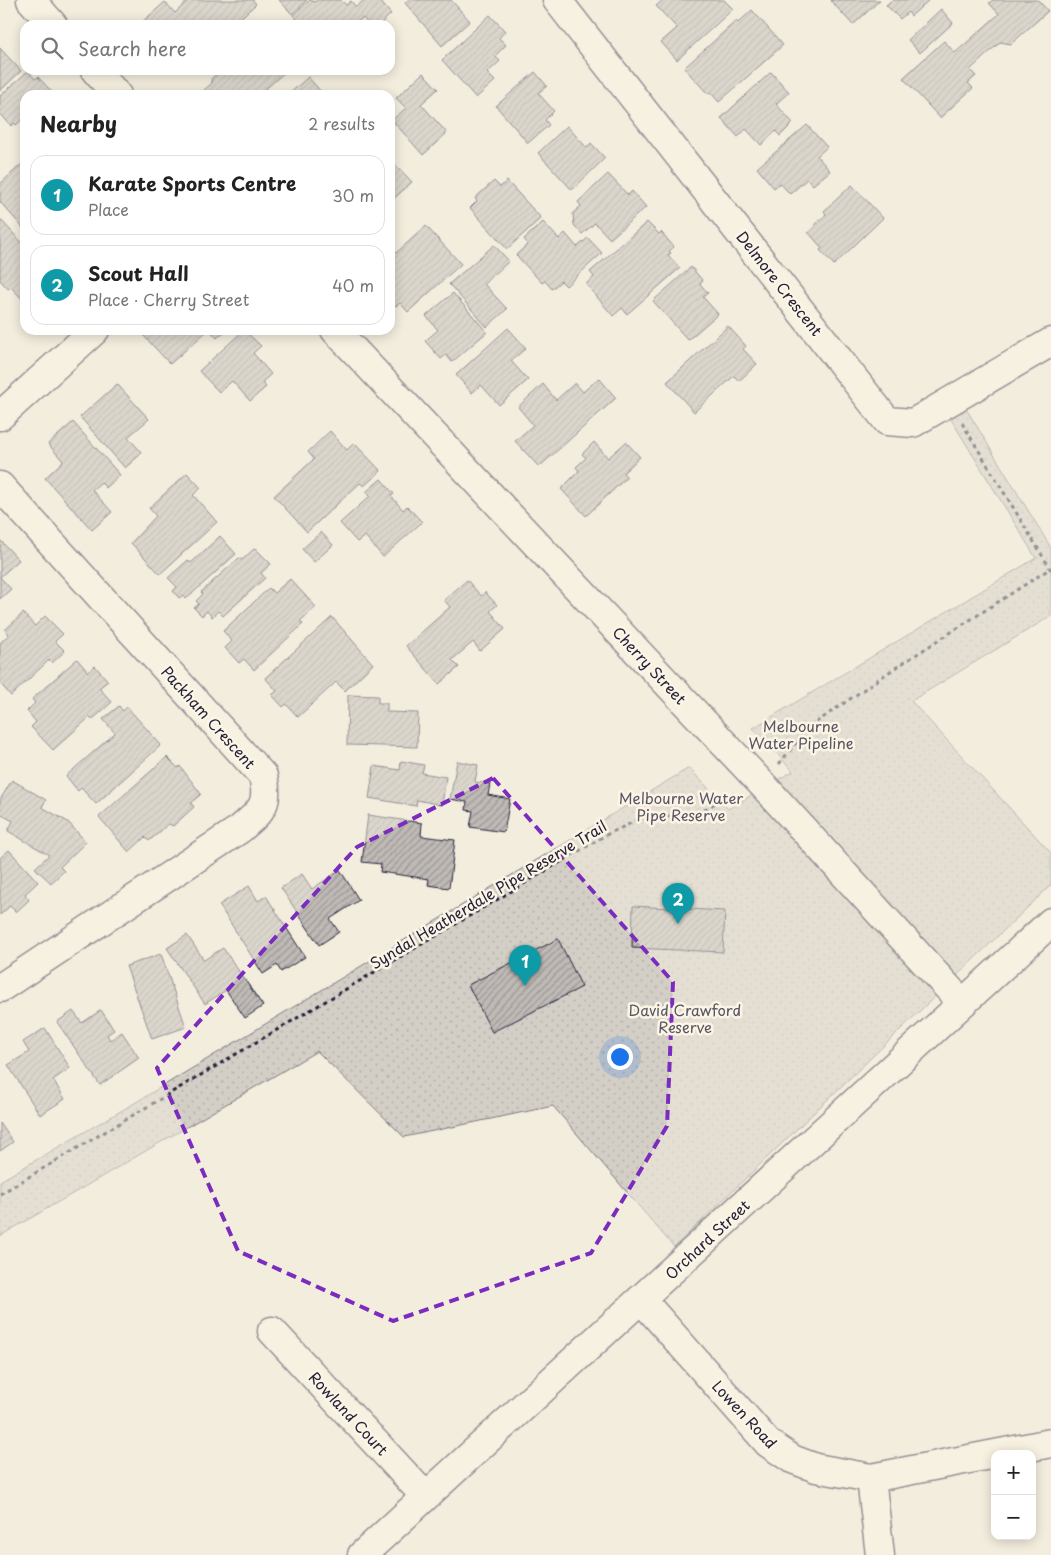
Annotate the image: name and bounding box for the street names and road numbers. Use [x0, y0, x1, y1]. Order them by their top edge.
street label: Delmore Crescent [732, 226, 828, 340]
street label: Cherry Street [608, 621, 692, 709]
street label: Packham Crescent [156, 660, 262, 774]
street label: Syndal Heatherdale Pipe Reserve Trail [365, 814, 611, 974]
street label: Orchard Street [660, 1194, 754, 1284]
street label: Rowland Court [304, 1366, 394, 1460]
street label: Lowen Road [707, 1375, 783, 1453]

